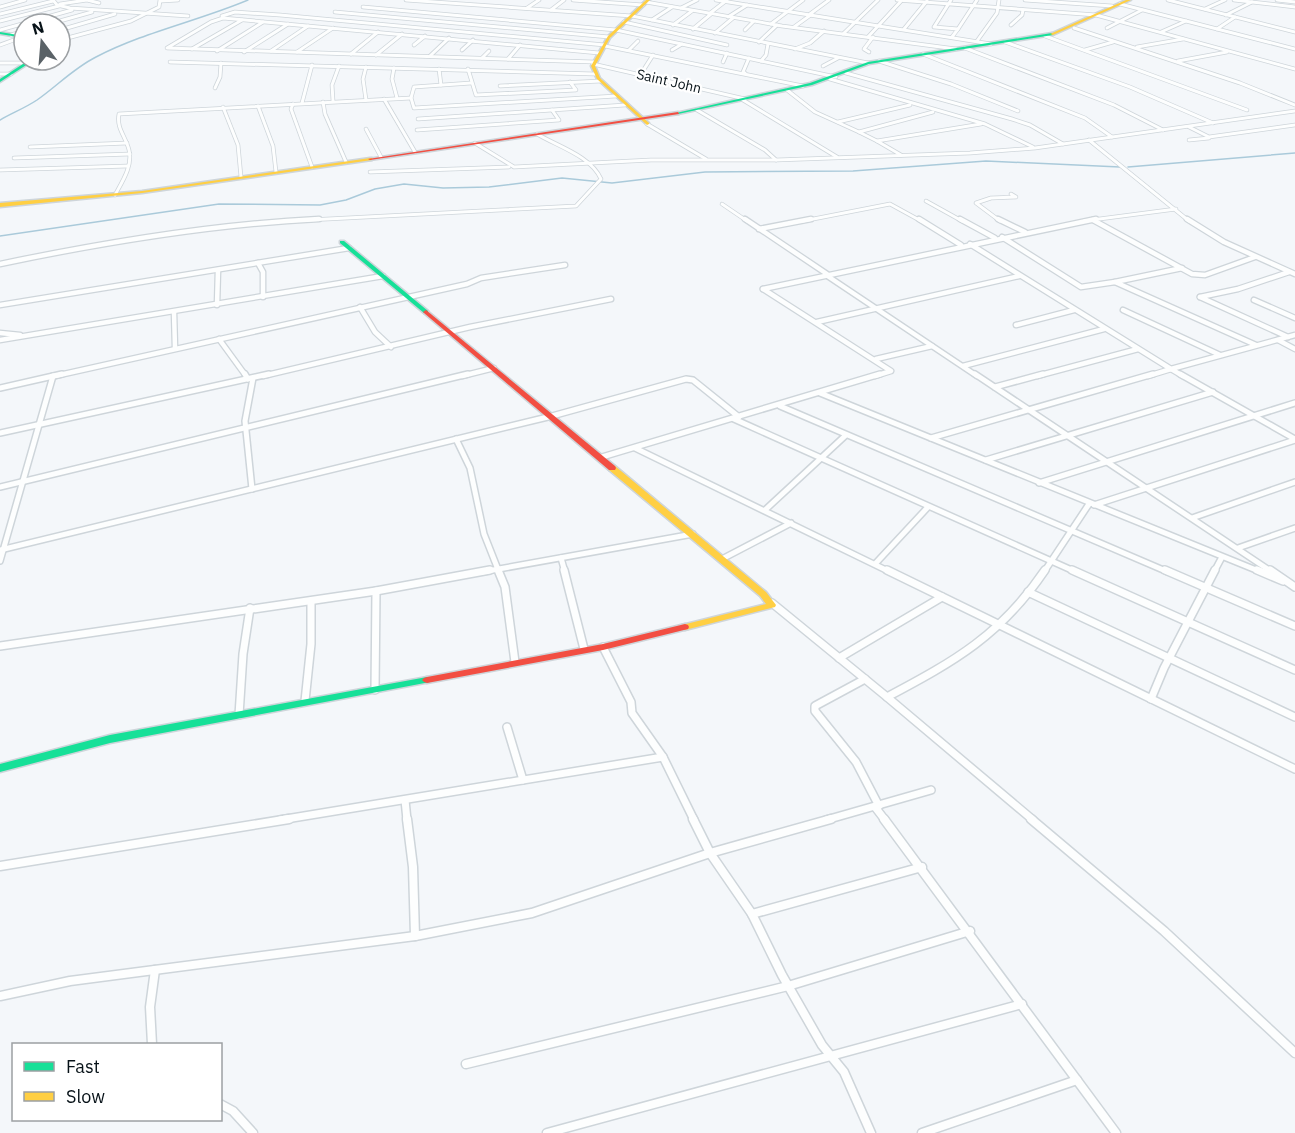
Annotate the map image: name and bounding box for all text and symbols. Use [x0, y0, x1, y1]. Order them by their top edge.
north arrow [12, 12, 72, 72]
text: N [30, 16, 46, 39]
street label: Saint John [635, 65, 703, 97]
legend [12, 1043, 222, 1121]
text: Fast [66, 1055, 100, 1078]
text: Slow [66, 1085, 105, 1108]

